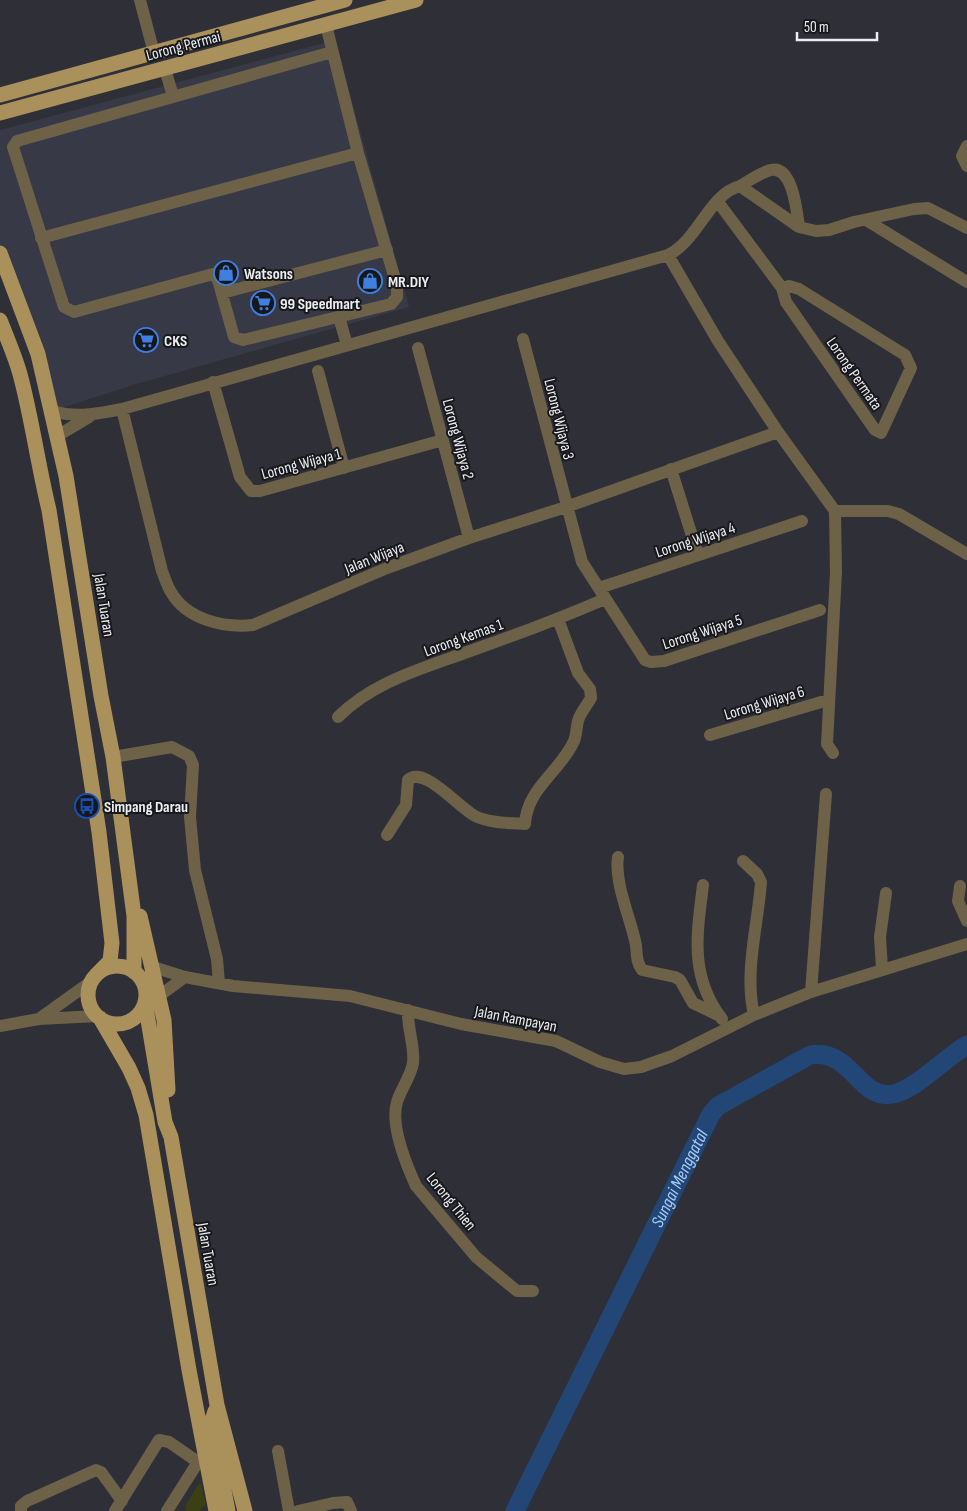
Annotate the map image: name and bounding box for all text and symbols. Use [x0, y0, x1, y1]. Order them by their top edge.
scale bar [797, 10, 877, 42]
text: 50 m [804, 18, 829, 37]
street label: Lorong Permai [144, 27, 223, 66]
shop icon: Watsons [213, 260, 239, 286]
place label: Watsons [244, 265, 293, 284]
shop icon: MR.DIY [357, 268, 383, 294]
place label: MR.DIY [388, 273, 430, 292]
supermarket icon: 99 Speedmart [250, 290, 276, 316]
place label: 99 Speedmart [280, 295, 360, 314]
supermarket icon: CKS [133, 327, 159, 353]
place label: CKS [164, 332, 187, 351]
street label: Lorong Permata [822, 334, 886, 414]
street label: Lorong Wijaya 3 [539, 377, 578, 462]
street label: Lorong Wijaya 2 [438, 397, 477, 482]
street label: Lorong Wijaya 1 [259, 445, 344, 484]
street label: Lorong Wijaya 4 [653, 519, 738, 562]
street label: Jalan Wijaya [341, 538, 407, 579]
street label: Jalan Tuaran [89, 571, 118, 638]
street label: Lorong Wijaya 5 [660, 611, 745, 654]
street label: Lorong Kemas 1 [421, 615, 506, 662]
street label: Lorong Wijaya 6 [722, 682, 807, 725]
bus stop icon: Simpang Darau [74, 793, 100, 819]
place label: Simpang Darau [104, 798, 188, 817]
street label: Jalan Rampayan [472, 1002, 558, 1037]
water label: Sungai Menggatal [647, 1126, 713, 1231]
street label: Lorong Thien [422, 1169, 480, 1235]
street label: Jalan Tuaran [192, 1220, 222, 1287]

